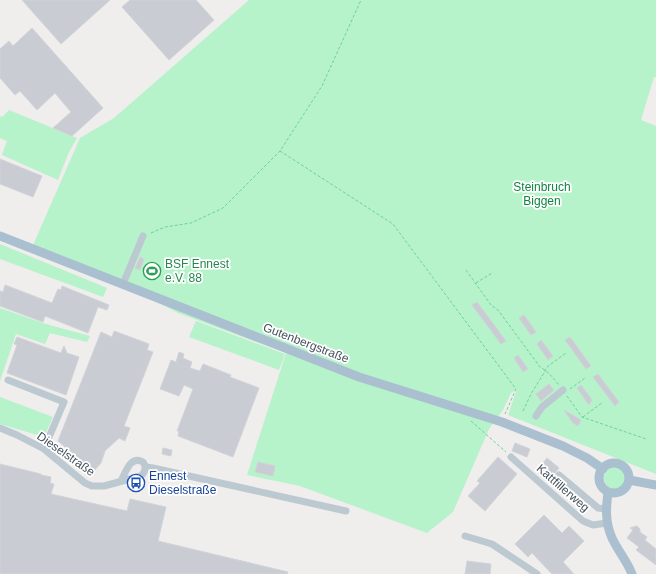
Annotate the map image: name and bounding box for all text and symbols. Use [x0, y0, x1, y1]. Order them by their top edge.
park label: Steinbruch Biggen [513, 180, 571, 208]
place label: BSF Ennest e.V. 88 [165, 257, 230, 285]
sports icon: BSF Ennest e.V. 88 [142, 261, 162, 281]
street label: Gutenbergstraße [261, 320, 351, 366]
street label: Dieselstraße [34, 429, 98, 479]
street label: Kattfillerweg [534, 461, 592, 515]
place label: Ennest Dieselstraße [149, 469, 217, 497]
bus stop icon: Ennest Dieselstraße [126, 473, 146, 493]

